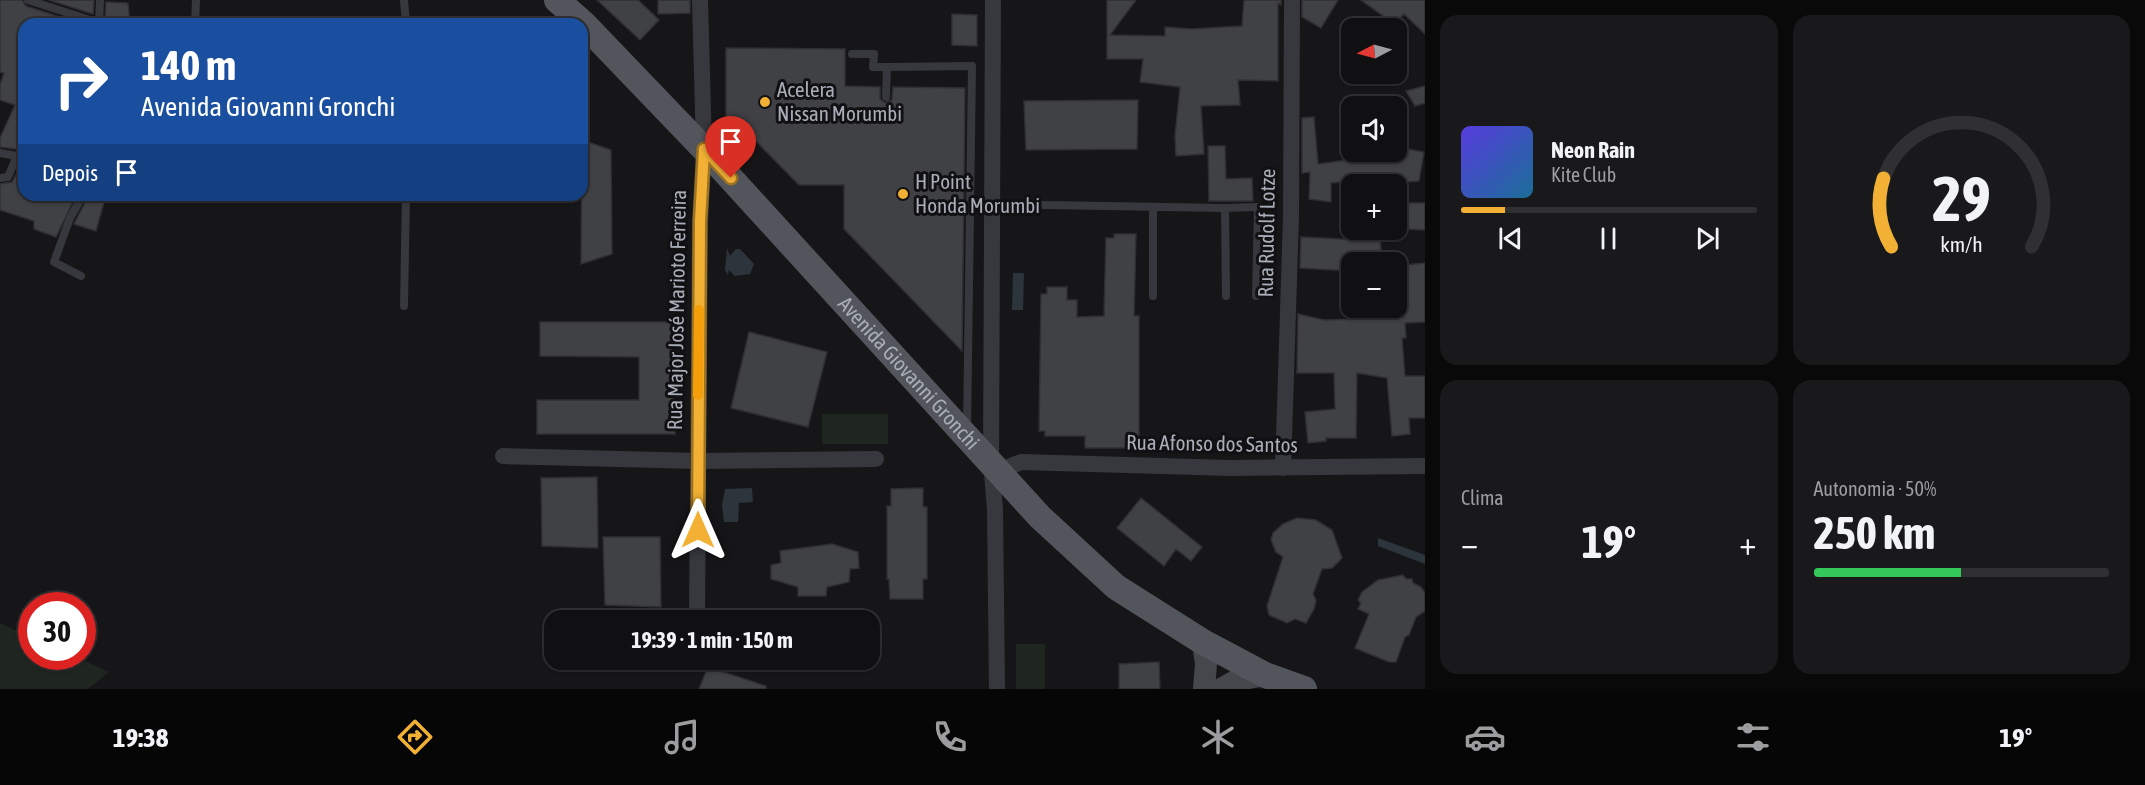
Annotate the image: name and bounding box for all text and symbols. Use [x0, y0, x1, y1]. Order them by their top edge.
north arrow [1341, 18, 1407, 84]
map controls [1341, 18, 1407, 318]
text: 140 m [141, 41, 236, 89]
icon: right [42, 42, 120, 120]
place label: Acelera Nissan Morumbi [777, 77, 902, 125]
text: Avenida Giovanni Gronchi [141, 91, 396, 122]
marker: Acelera Nissan Morumbi [758, 95, 772, 109]
button: sound [1341, 96, 1407, 162]
pin [705, 116, 756, 178]
icon: arrive [714, 125, 747, 158]
text: Neon Rain [1551, 137, 1635, 163]
icon: arrive [110, 156, 143, 189]
text: Depois [42, 160, 98, 186]
text: Kite Club [1551, 163, 1616, 186]
text: 29 [1932, 163, 1991, 234]
street label: Rua Rudolf Lotze [1253, 168, 1279, 298]
place label: H Point Honda Morumbi [915, 169, 1040, 217]
button: + [1341, 174, 1407, 240]
marker: H Point Honda Morumbi [896, 187, 910, 201]
street label: Rua Major José Marioto Ferreira [662, 190, 690, 430]
icon: previous [1494, 222, 1527, 255]
icon: pause [1592, 222, 1625, 255]
icon: next [1691, 222, 1724, 255]
text: km/h [1940, 233, 1983, 258]
button: − [1341, 252, 1407, 318]
street label: Avenida Giovanni Gronchi [834, 291, 985, 454]
street label: Rua Afonso dos Santos [1126, 430, 1298, 456]
text: Autonomia · 50% [1814, 477, 1936, 500]
text: Clima [1461, 486, 1504, 509]
position arrow [666, 498, 730, 562]
text: 250 km [1814, 507, 1935, 559]
text: 19° [1581, 516, 1636, 568]
text: − [1461, 524, 1478, 562]
text: + [1739, 524, 1756, 562]
speed limit sign: 30 [18, 592, 96, 670]
text: 19:39 · 1 min · 150 m [631, 627, 793, 653]
icon: directions [394, 716, 436, 758]
icon: music [661, 716, 703, 758]
icon: phone [929, 716, 971, 758]
icon: climate [1197, 716, 1239, 758]
icon: car [1464, 716, 1506, 758]
icon: filters [1732, 716, 1774, 758]
text: 19:38 [113, 722, 168, 753]
text: 19° [1999, 722, 2032, 753]

